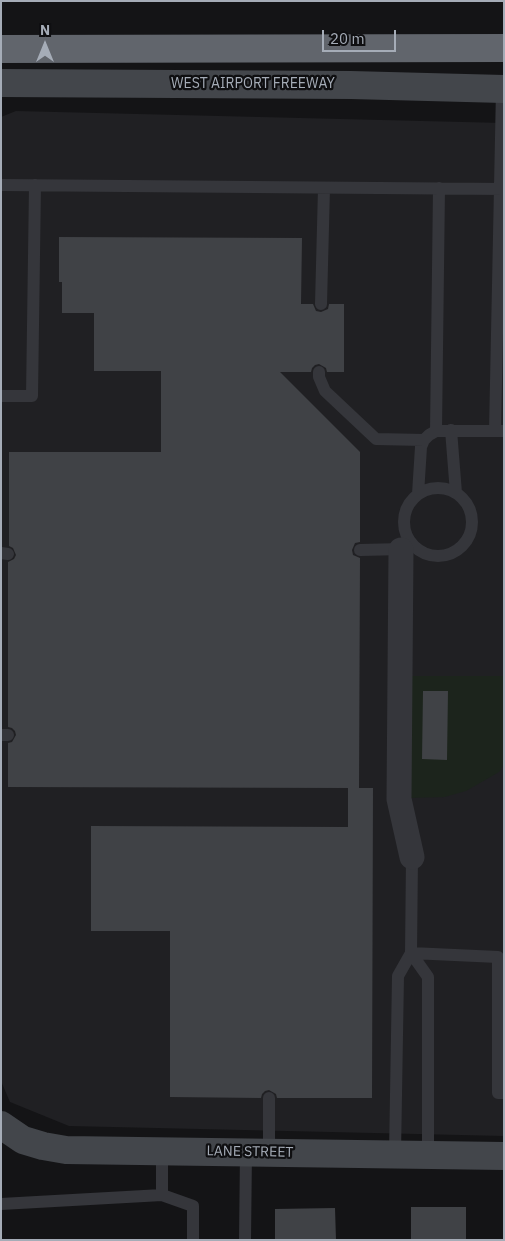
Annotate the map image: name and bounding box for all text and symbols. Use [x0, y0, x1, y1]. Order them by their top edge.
north arrow [20, 20, 70, 70]
scale bar [325, 20, 399, 52]
text: N [40, 21, 50, 39]
text: 20 m [330, 29, 365, 48]
street label: WEST AIRPORT FREEWAY [171, 76, 335, 92]
street label: LANE STREET [206, 1143, 294, 1161]

